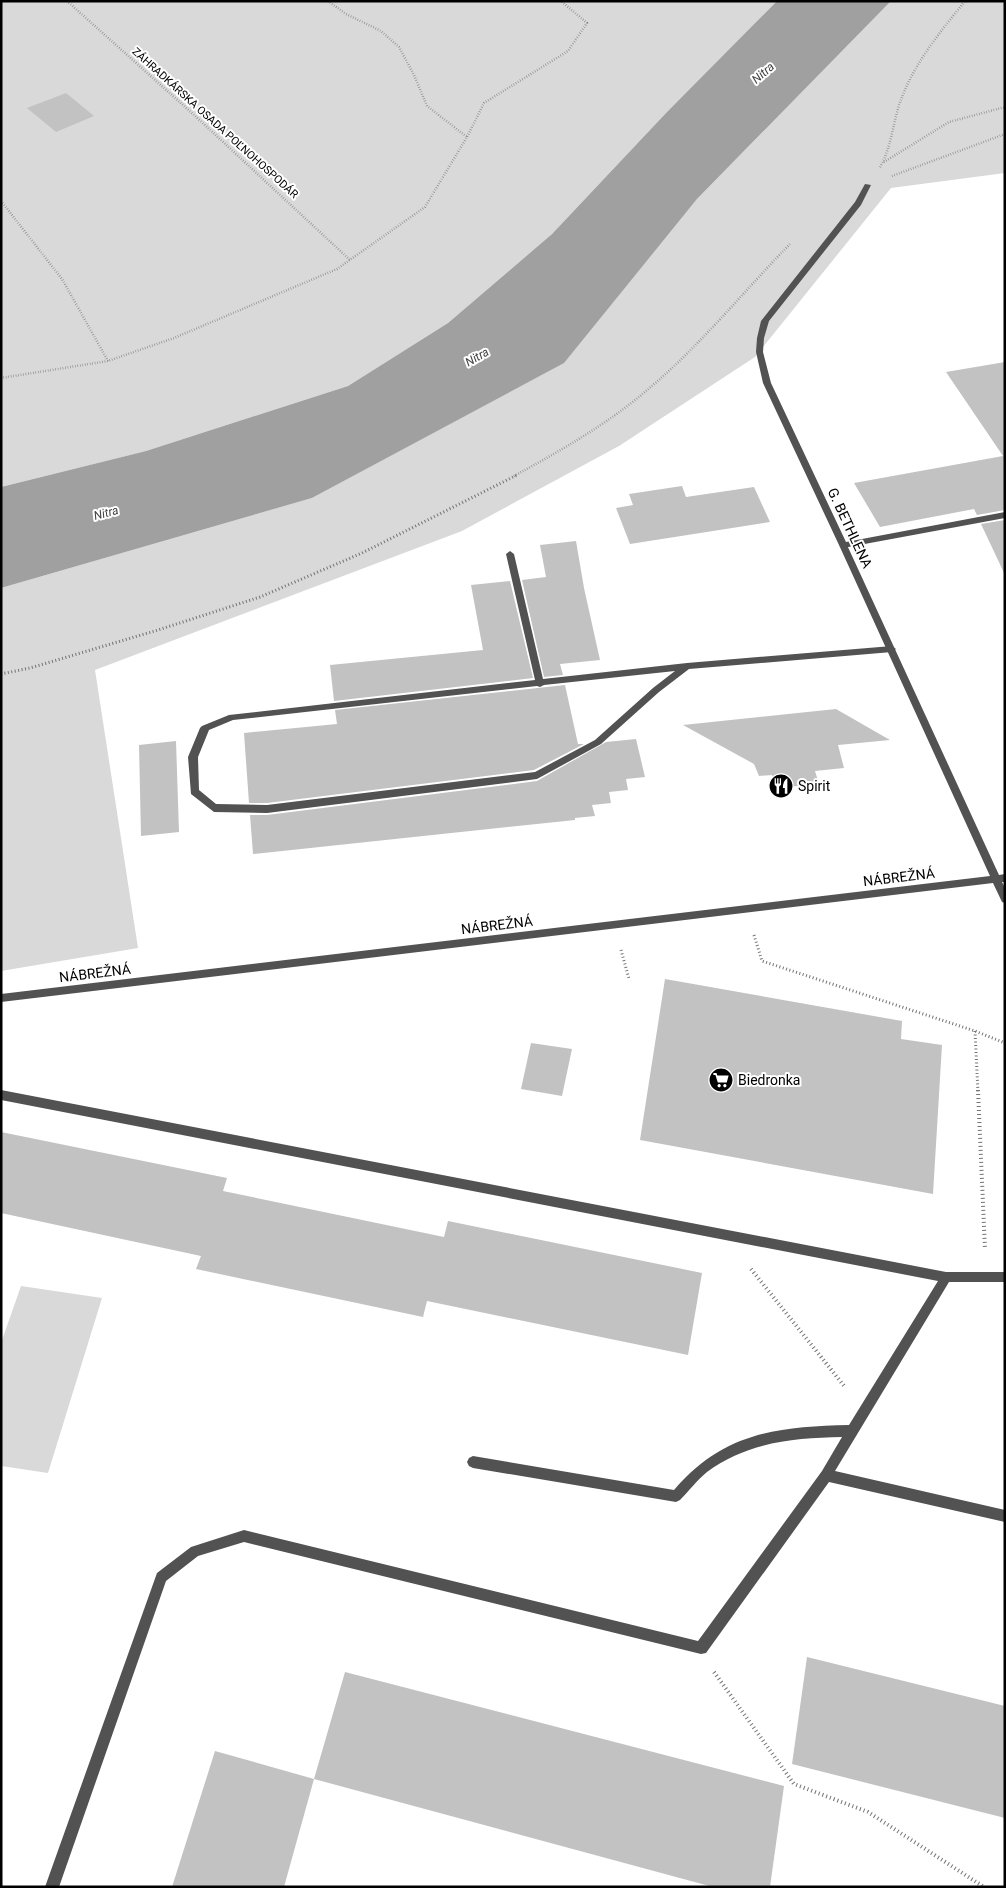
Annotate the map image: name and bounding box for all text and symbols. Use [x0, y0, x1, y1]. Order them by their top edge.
street label: ZÁHRADKÁRSKA OSADA POĽNOHOSPODÁR [129, 45, 301, 201]
water label: Nitra [749, 60, 777, 86]
water label: Nitra [463, 345, 491, 369]
street label: G. BETHLENA [824, 485, 876, 571]
water label: Nitra [92, 503, 120, 523]
restaurant icon: Spirit [768, 773, 794, 799]
place label: Spirit [798, 778, 831, 794]
street label: NÁBREŽNÁ [862, 864, 936, 889]
street label: NÁBREŽNÁ [460, 912, 534, 937]
street label: NÁBREŽNÁ [58, 960, 132, 985]
supermarket icon: Biedronka [708, 1067, 734, 1093]
place label: Biedronka [738, 1072, 800, 1088]

